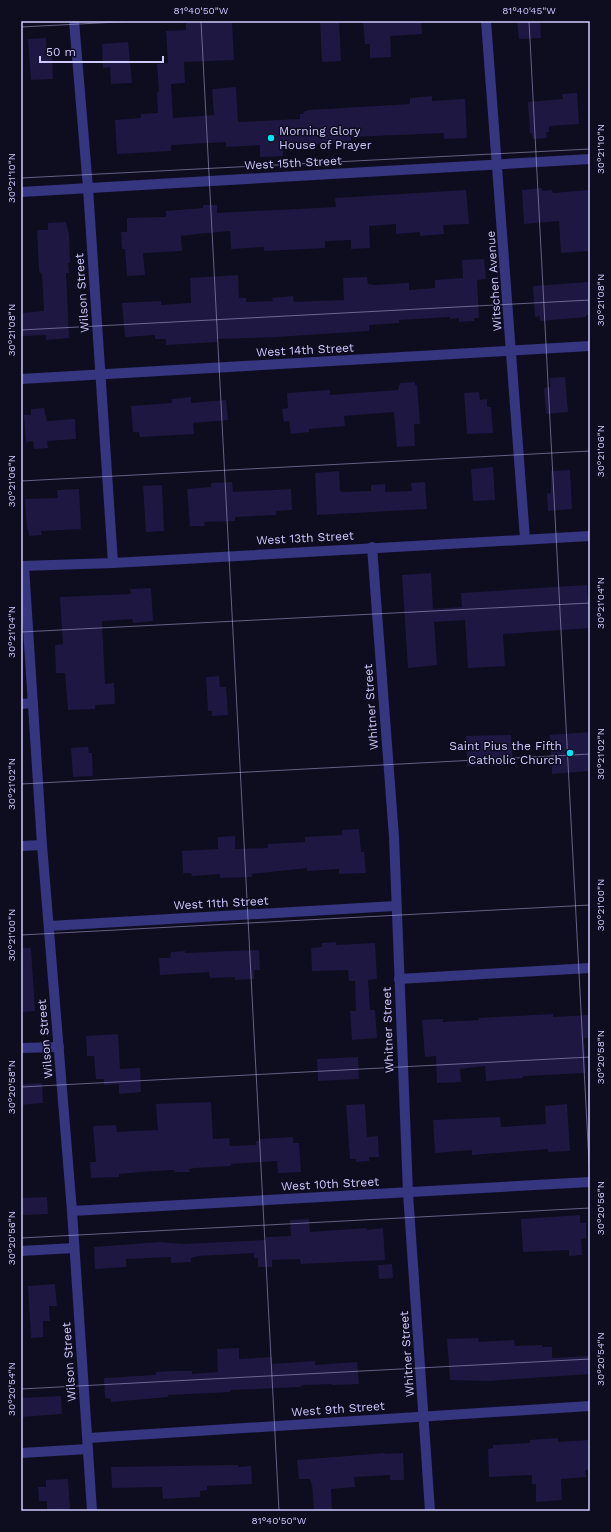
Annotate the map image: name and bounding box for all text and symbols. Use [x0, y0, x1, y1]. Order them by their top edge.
text: 81°40'50"W [174, 5, 229, 16]
text: 81°40'45"W [502, 5, 556, 16]
scale bar [40, 38, 163, 64]
text: 50 m [46, 45, 76, 59]
place label: Morning Glory House of Prayer [279, 124, 372, 152]
text: 30°21'10"N [595, 124, 606, 174]
marker: Morning Glory House of Prayer [266, 133, 276, 143]
text: 30°21'10"N [6, 153, 17, 203]
street label: West 15th Street [244, 153, 342, 173]
street label: Witschen Avenue [484, 230, 504, 332]
street label: Wilson Street [72, 253, 92, 333]
text: 30°21'08"N [595, 274, 606, 326]
text: 30°21'08"N [6, 304, 17, 356]
street label: West 14th Street [256, 340, 354, 360]
text: 30°21'06"N [595, 425, 606, 477]
text: 30°21'06"N [6, 455, 17, 507]
street label: West 13th Street [256, 528, 354, 548]
text: 30°21'04"N [595, 577, 606, 629]
text: 30°21'04"N [6, 606, 17, 658]
street label: Whitner Street [361, 663, 381, 751]
text: 30°21'02"N [595, 728, 606, 780]
place label: Saint Pius the Fifth Catholic Church [449, 739, 562, 767]
marker: Saint Pius the Fifth Catholic Church [565, 748, 575, 758]
text: 30°21'02"N [6, 758, 17, 810]
text: 30°21'00"N [595, 879, 606, 931]
street label: West 11th Street [173, 894, 269, 912]
text: 30°21'00"N [6, 909, 17, 961]
street label: Whitner Street [379, 987, 397, 1073]
street label: Wilson Street [35, 999, 55, 1079]
text: 30°20'58"N [595, 1030, 606, 1084]
text: 30°20'58"N [6, 1060, 17, 1114]
street label: West 10th Street [281, 1174, 379, 1194]
text: 30°20'56"N [595, 1181, 606, 1235]
text: 30°20'56"N [6, 1211, 17, 1265]
street label: Whitner Street [397, 1310, 417, 1398]
street label: Wilson Street [59, 1322, 79, 1402]
text: 30°20'54"N [595, 1332, 606, 1386]
text: 30°20'54"N [6, 1362, 17, 1416]
street label: West 9th Street [291, 1399, 385, 1419]
text: 81°40'50"W [252, 1515, 307, 1526]

